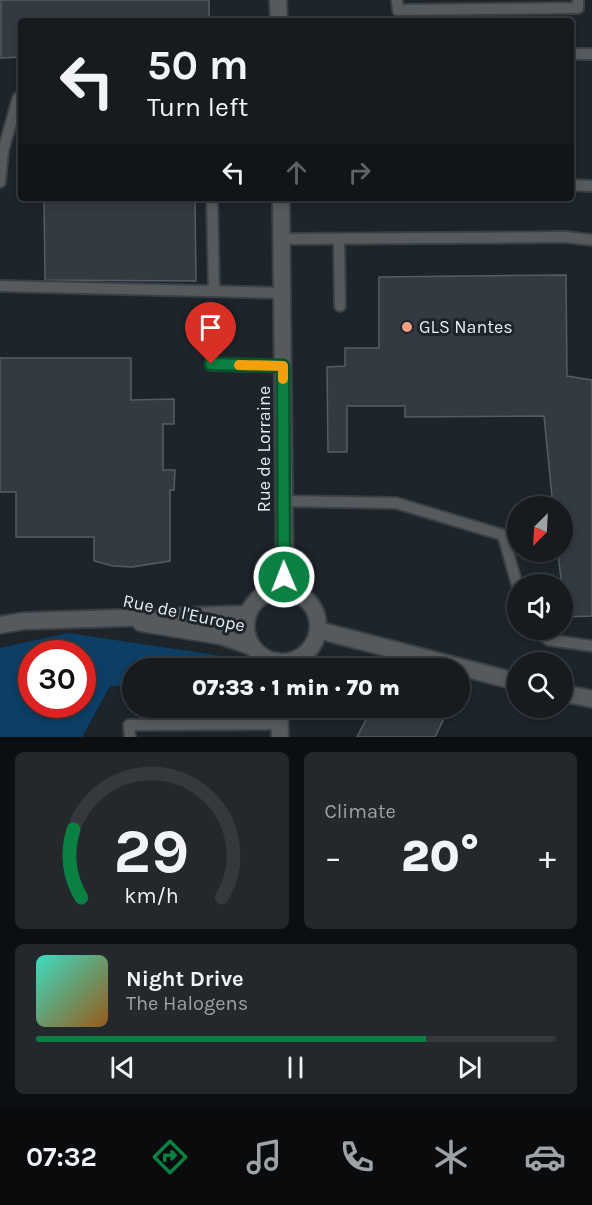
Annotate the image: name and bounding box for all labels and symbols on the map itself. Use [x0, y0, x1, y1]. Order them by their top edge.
pin [185, 302, 236, 364]
place label: GLS Nantes [419, 316, 513, 338]
marker: GLS Nantes [400, 320, 414, 334]
street label: Rue de Lorraine [253, 386, 275, 512]
north arrow [507, 496, 573, 562]
position arrow [252, 545, 316, 609]
street label: Rue de l'Europe [121, 589, 247, 637]
speed limit sign: 30 [18, 640, 96, 718]

